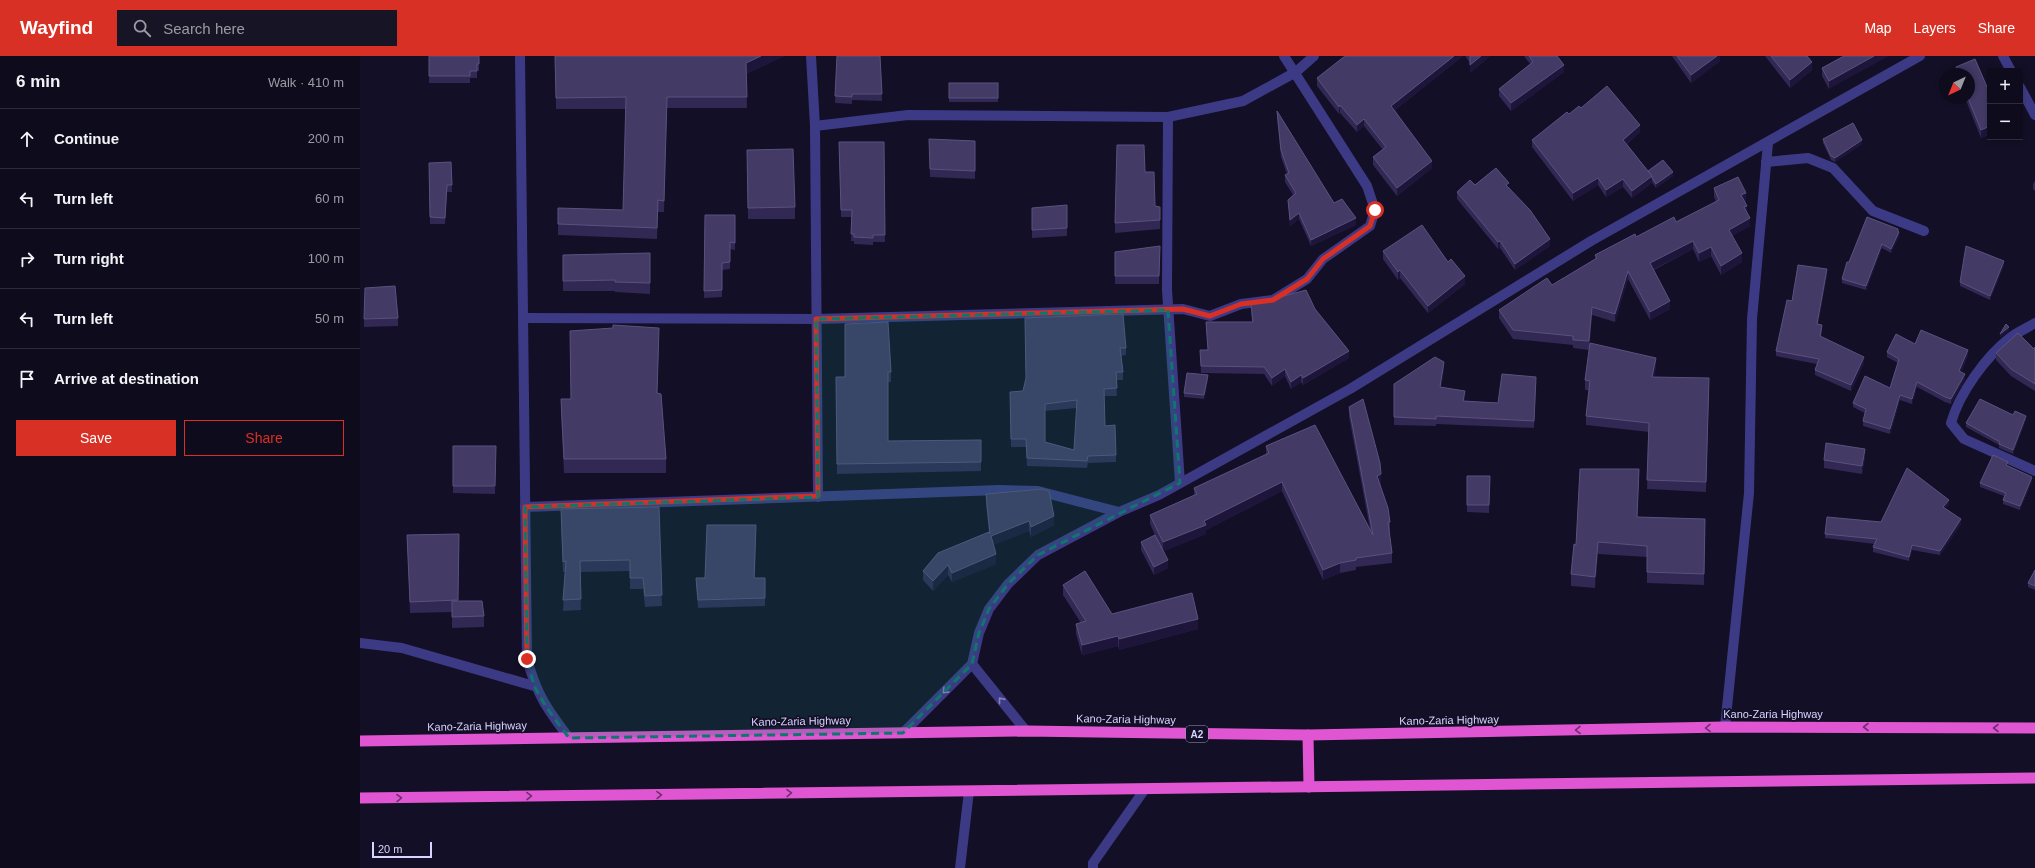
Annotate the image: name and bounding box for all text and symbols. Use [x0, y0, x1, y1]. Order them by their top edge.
search box [117, 10, 397, 46]
text: Wayfind [20, 17, 93, 38]
icon: search [131, 17, 153, 39]
text: Search here [163, 20, 245, 37]
text: Map [1864, 20, 1892, 36]
text: Layers [1914, 20, 1956, 36]
text: Share [1978, 20, 2015, 36]
north arrow [1939, 68, 1975, 104]
map controls [1987, 68, 2023, 140]
button: + [1987, 68, 2023, 104]
text: 6 min [16, 72, 60, 91]
text: Walk · 410 m [268, 75, 344, 90]
button: − [1987, 104, 2023, 140]
icon: ahead [16, 128, 38, 150]
text: Continue [54, 130, 119, 147]
text: 200 m [308, 131, 344, 146]
icon: left [16, 188, 38, 210]
text: Turn left [54, 190, 113, 207]
text: 60 m [315, 191, 344, 206]
route start [1366, 201, 1384, 219]
icon: right [16, 248, 38, 270]
text: Turn right [54, 250, 124, 267]
text: 100 m [308, 251, 344, 266]
icon: left [16, 308, 38, 330]
text: Turn left [54, 310, 113, 327]
text: 50 m [315, 311, 344, 326]
icon: arrive [16, 368, 38, 390]
text: Arrive at destination [54, 370, 199, 387]
button: Save [16, 420, 176, 456]
button: Share [184, 420, 344, 456]
route end [518, 650, 536, 668]
one-way arrow [942, 686, 950, 694]
one-way arrow [999, 698, 1006, 705]
street label: Kano-Zaria Highway [1723, 708, 1823, 720]
street label: Kano-Zaria Highway [1076, 712, 1176, 726]
street label: Kano-Zaria Highway [1399, 713, 1499, 727]
street label: Kano-Zaria Highway [751, 714, 851, 728]
street label: Kano-Zaria Highway [427, 719, 527, 733]
one-way arrow [1705, 723, 1711, 732]
one-way arrow [1863, 723, 1869, 731]
one-way arrow [1993, 724, 1999, 732]
road number: A2 [1186, 726, 1208, 742]
one-way arrow [1575, 726, 1581, 734]
one-way arrow [786, 789, 792, 797]
one-way arrow [656, 791, 662, 799]
one-way arrow [526, 792, 532, 800]
one-way arrow [396, 794, 402, 802]
scale bar [372, 840, 432, 859]
text: 20 m [378, 843, 402, 855]

